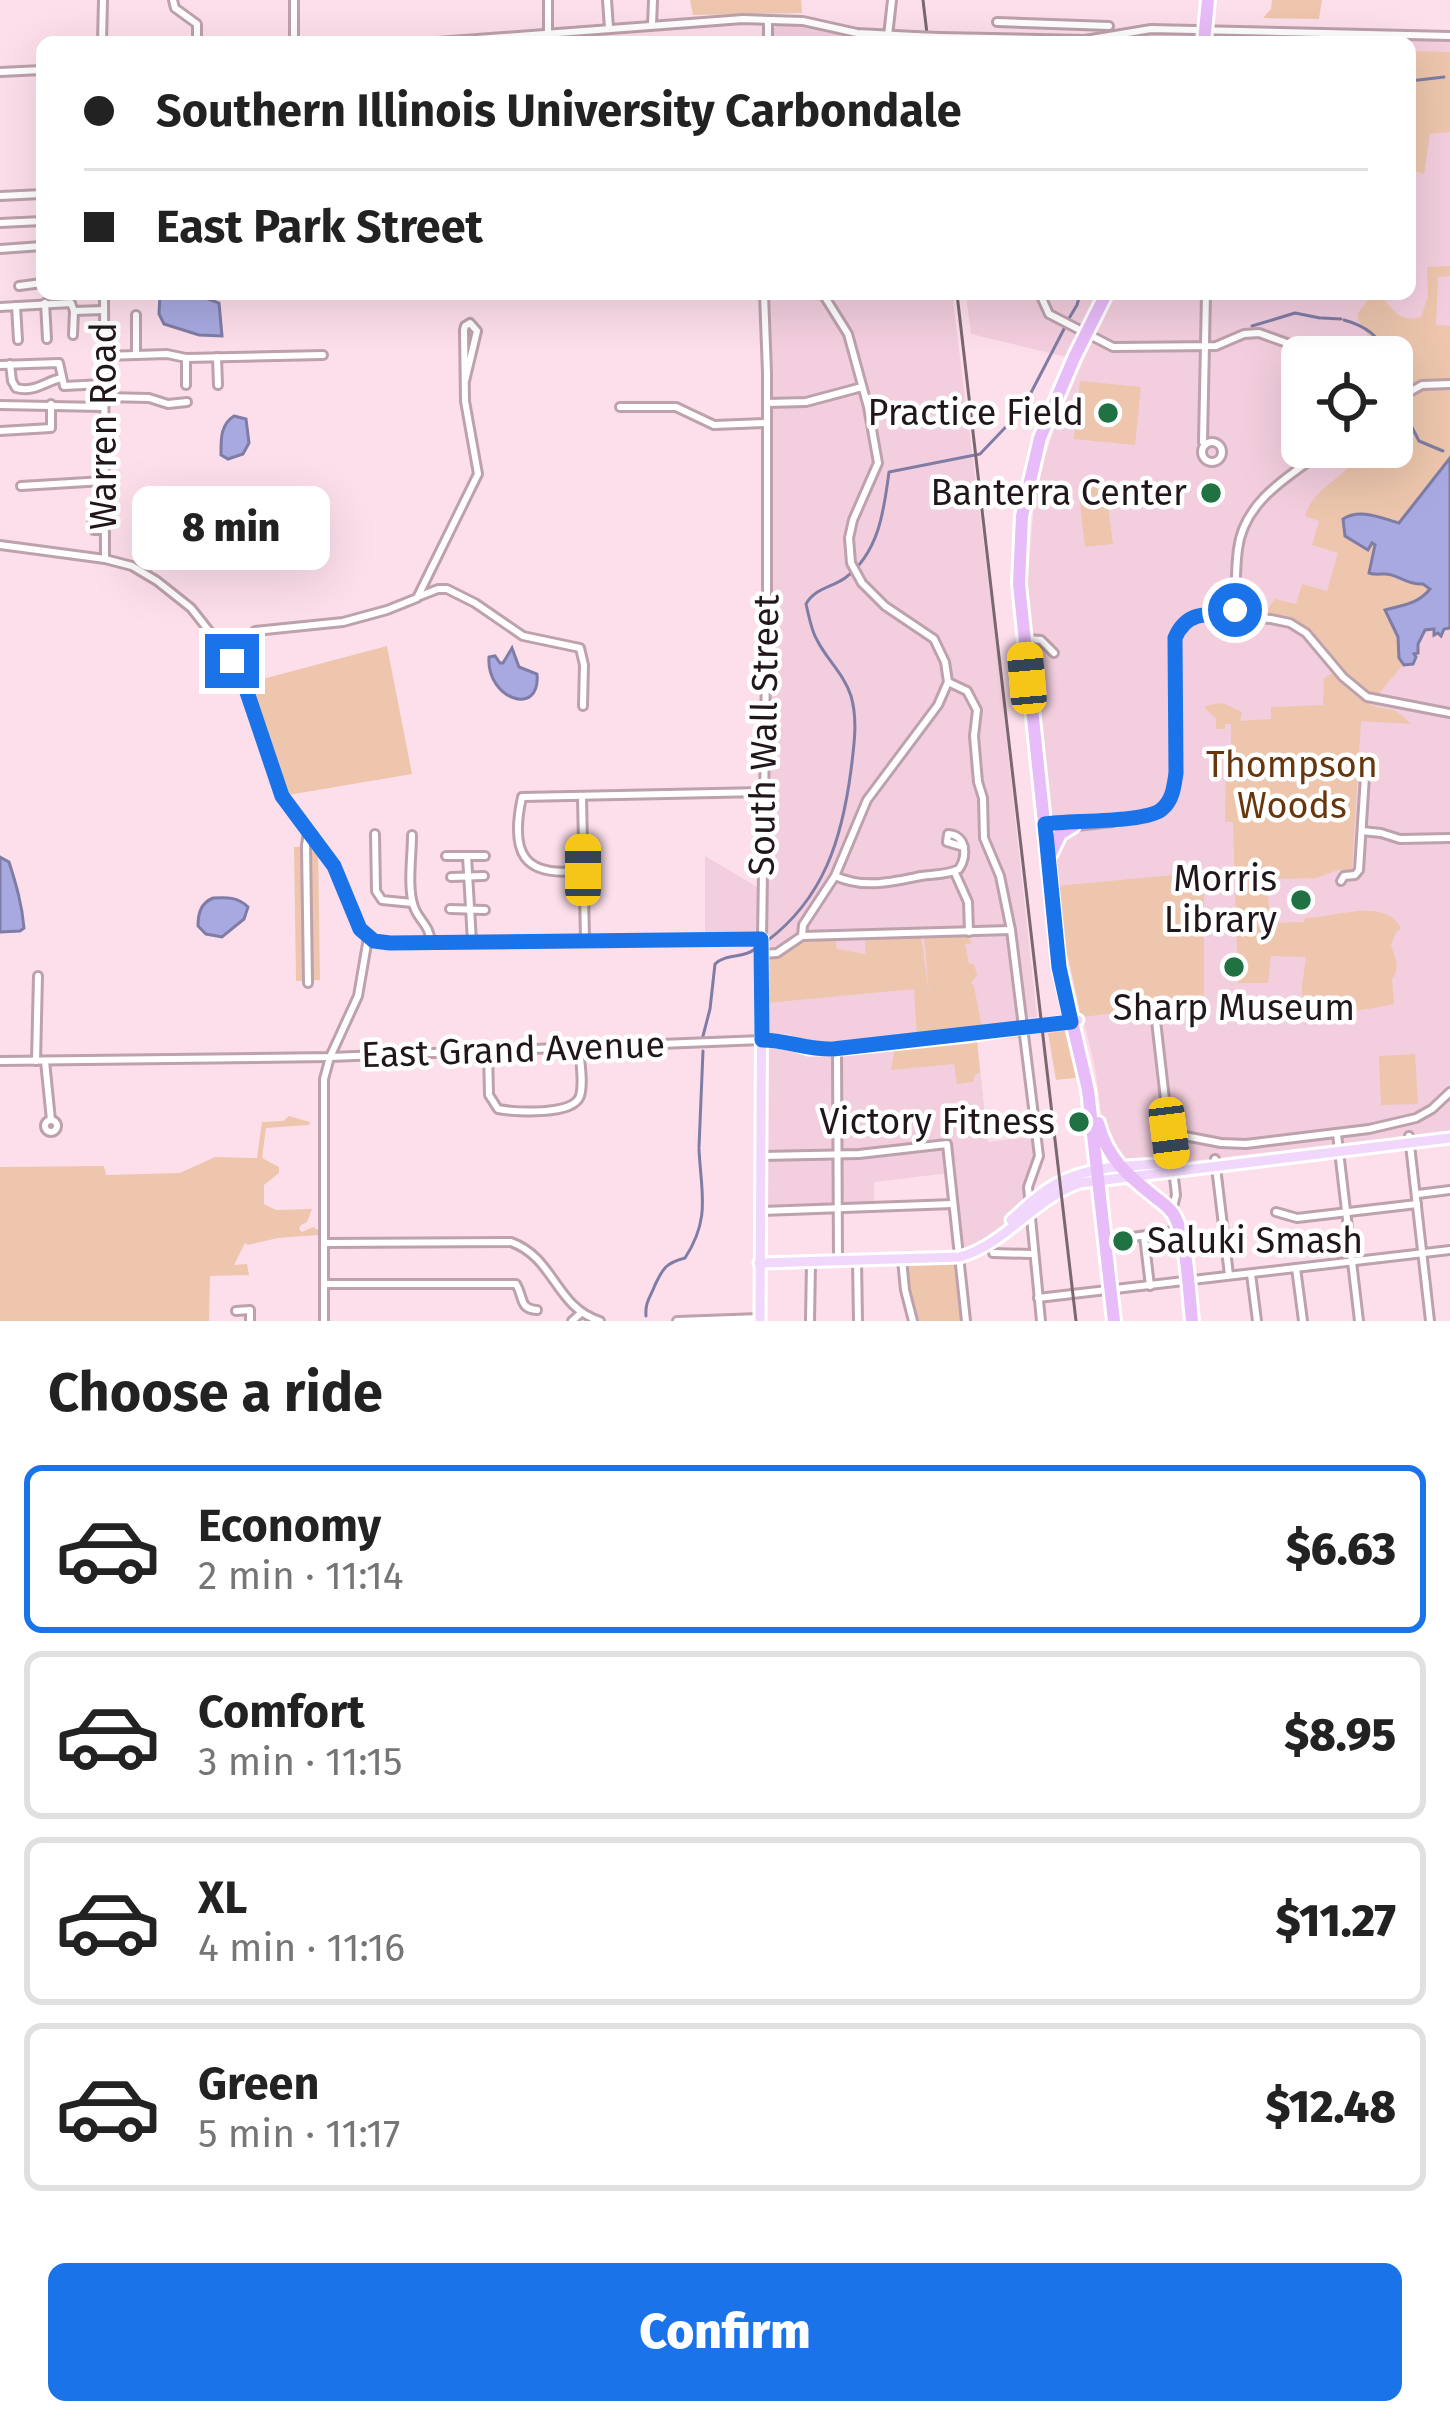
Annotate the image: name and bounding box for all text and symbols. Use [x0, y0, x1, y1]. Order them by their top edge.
text: Southern Illinois University Carbondale [156, 84, 962, 138]
text: East Park Street [156, 200, 483, 254]
street label: Warren Road [82, 322, 126, 530]
map controls [1281, 336, 1413, 468]
button: locate [1281, 336, 1413, 468]
place label: Practice Field [867, 391, 1084, 435]
marker: Practice Field [1095, 400, 1121, 426]
place label: Banterra Center [931, 471, 1187, 515]
marker: Banterra Center [1198, 480, 1224, 506]
callout: 8 min [133, 487, 331, 571]
text: 8 min [182, 505, 280, 551]
route start [1208, 583, 1262, 637]
street label: South Wall Street [740, 594, 788, 876]
route end [205, 634, 259, 688]
car [1006, 641, 1048, 715]
park label: Thompson Woods [1206, 743, 1378, 828]
car [565, 834, 601, 906]
place label: Morris Library [1164, 857, 1277, 942]
marker: Morris Library [1288, 887, 1314, 913]
marker: Sharp Museum [1221, 954, 1247, 980]
place label: Sharp Museum [1113, 986, 1355, 1030]
street label: East Grand Avenue [360, 1023, 666, 1077]
car [1147, 1095, 1191, 1171]
place label: Victory Fitness [819, 1100, 1055, 1144]
marker: Victory Fitness [1066, 1109, 1092, 1135]
place label: Saluki Smash [1147, 1219, 1363, 1263]
marker: Saluki Smash [1110, 1228, 1136, 1254]
text: Choose a ride [48, 1361, 383, 1425]
icon: car [54, 1495, 162, 1603]
text: Economy [198, 1499, 381, 1553]
text: $6.63 [1286, 1522, 1396, 1576]
text: 2 min · 11:14 [198, 1553, 404, 1599]
icon: car [54, 1681, 162, 1789]
text: Comfort [198, 1685, 365, 1739]
text: $8.95 [1284, 1708, 1396, 1762]
text: 3 min · 11:15 [198, 1739, 403, 1785]
icon: car [54, 1867, 162, 1975]
text: XL [198, 1871, 247, 1925]
text: $11.27 [1276, 1894, 1396, 1948]
text: 4 min · 11:16 [198, 1925, 405, 1971]
icon: car [54, 2053, 162, 2161]
text: Green [198, 2057, 319, 2111]
text: $12.48 [1265, 2080, 1396, 2134]
text: 5 min · 11:17 [198, 2111, 400, 2157]
button: Confirm [48, 2263, 1402, 2401]

